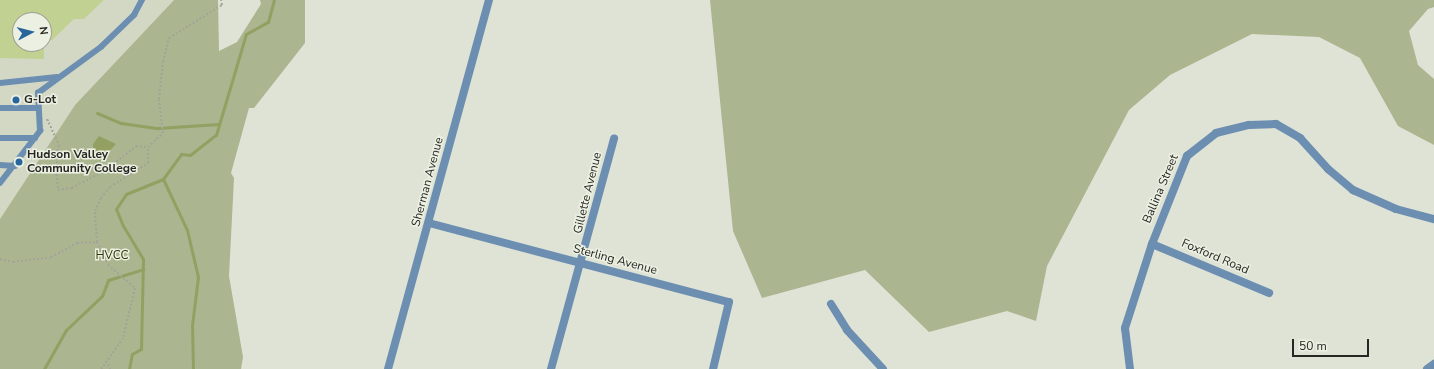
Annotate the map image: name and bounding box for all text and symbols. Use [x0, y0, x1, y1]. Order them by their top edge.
north arrow [12, 12, 52, 52]
text: N [35, 26, 51, 36]
place label: G-Lot [24, 93, 56, 107]
marker: G-Lot [11, 95, 21, 105]
street label: Sherman Avenue [409, 136, 447, 228]
place label: Hudson Valley Community College [27, 148, 136, 176]
street label: Gillette Avenue [571, 151, 605, 235]
street label: Ballina Street [1140, 152, 1182, 226]
marker: Hudson Valley Community College [14, 157, 24, 167]
street label: Foxford Road [1179, 236, 1251, 278]
street label: Sterling Avenue [571, 242, 659, 278]
park label: HVCC [95, 249, 129, 263]
scale bar [1294, 331, 1371, 357]
text: 50 m [1299, 338, 1327, 354]

